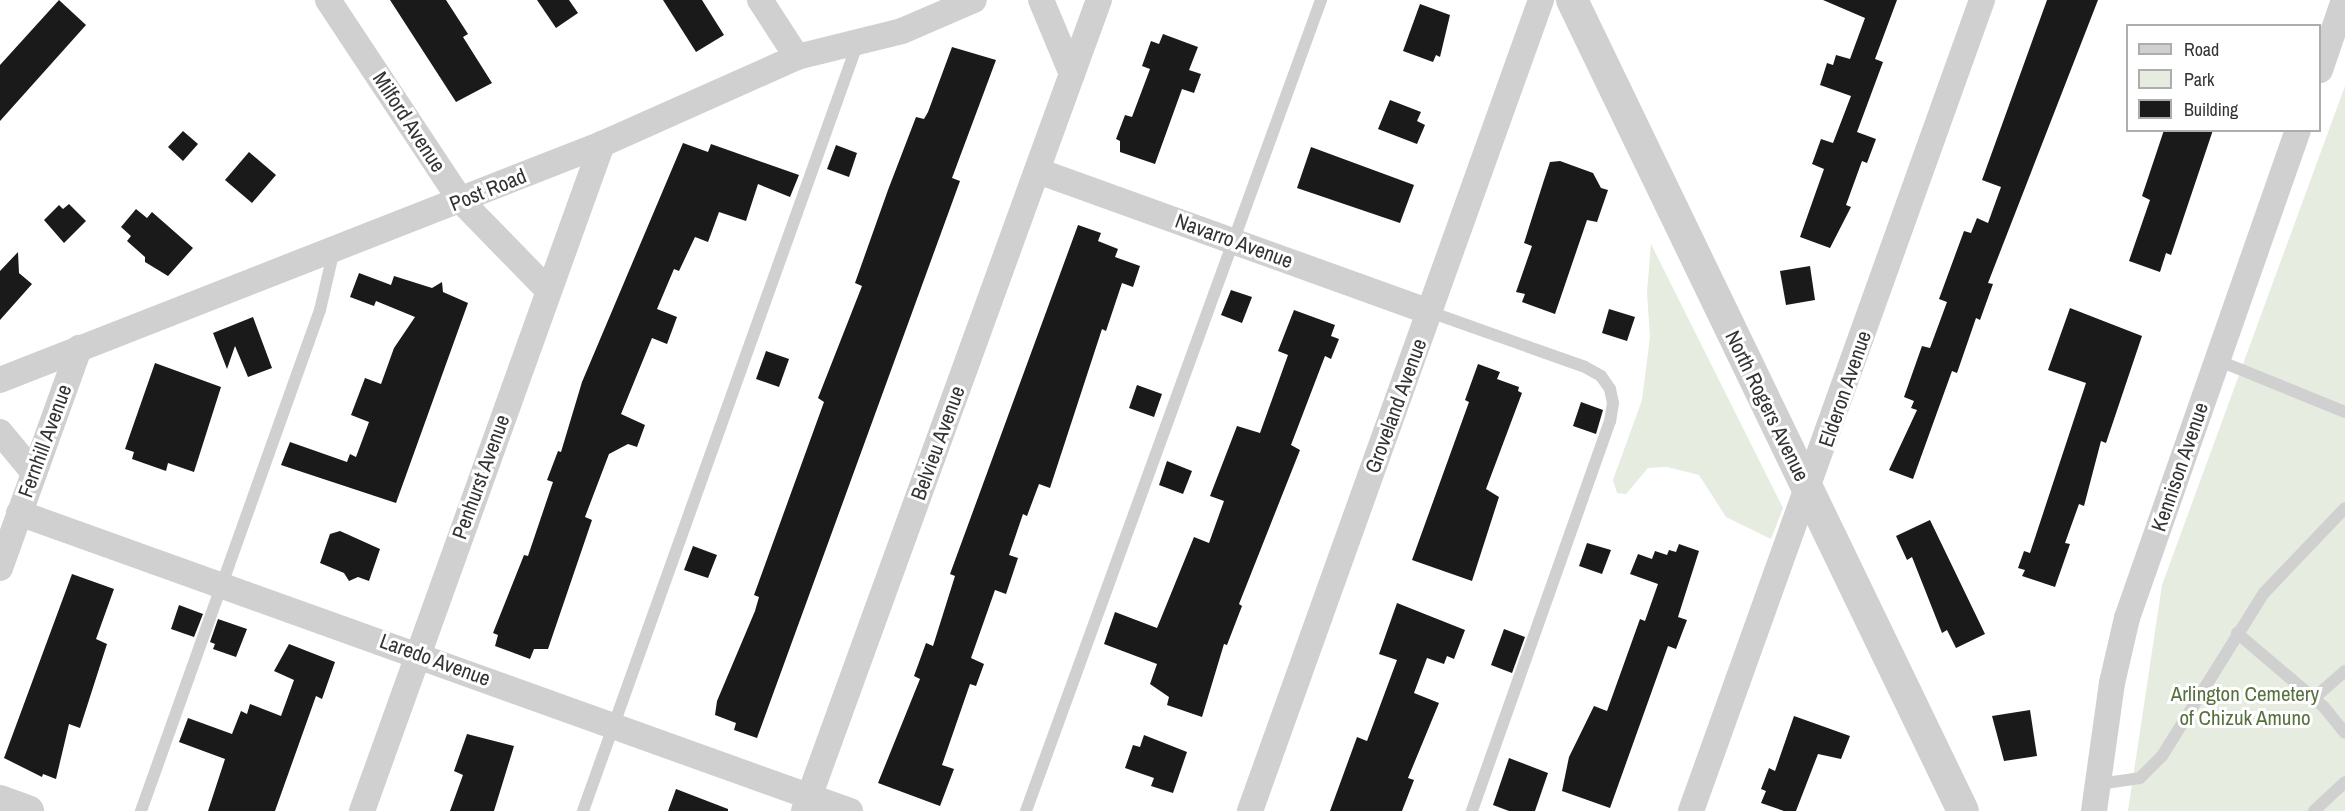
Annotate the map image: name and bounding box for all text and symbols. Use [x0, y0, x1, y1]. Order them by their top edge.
legend [2126, 24, 2321, 132]
text: Road [2184, 37, 2219, 62]
street label: Milford Avenue [367, 67, 451, 177]
text: Park [2184, 67, 2214, 92]
text: Building [2184, 97, 2238, 122]
street label: Post Road [446, 163, 530, 217]
street label: Navarro Avenue [1171, 208, 1297, 274]
street label: North Rogers Avenue [1719, 326, 1815, 486]
street label: Elderon Avenue [1813, 327, 1877, 451]
street label: Groveland Avenue [1360, 335, 1432, 477]
street label: Fernhill Avenue [13, 381, 77, 501]
street label: Belvieu Avenue [906, 382, 970, 504]
street label: Kennison Avenue [2146, 399, 2214, 535]
street label: Penhurst Avenue [447, 411, 515, 543]
street label: Laredo Avenue [376, 628, 494, 692]
park label: Arlington Cemetery of Chizuk Amuno [2171, 681, 2319, 731]

